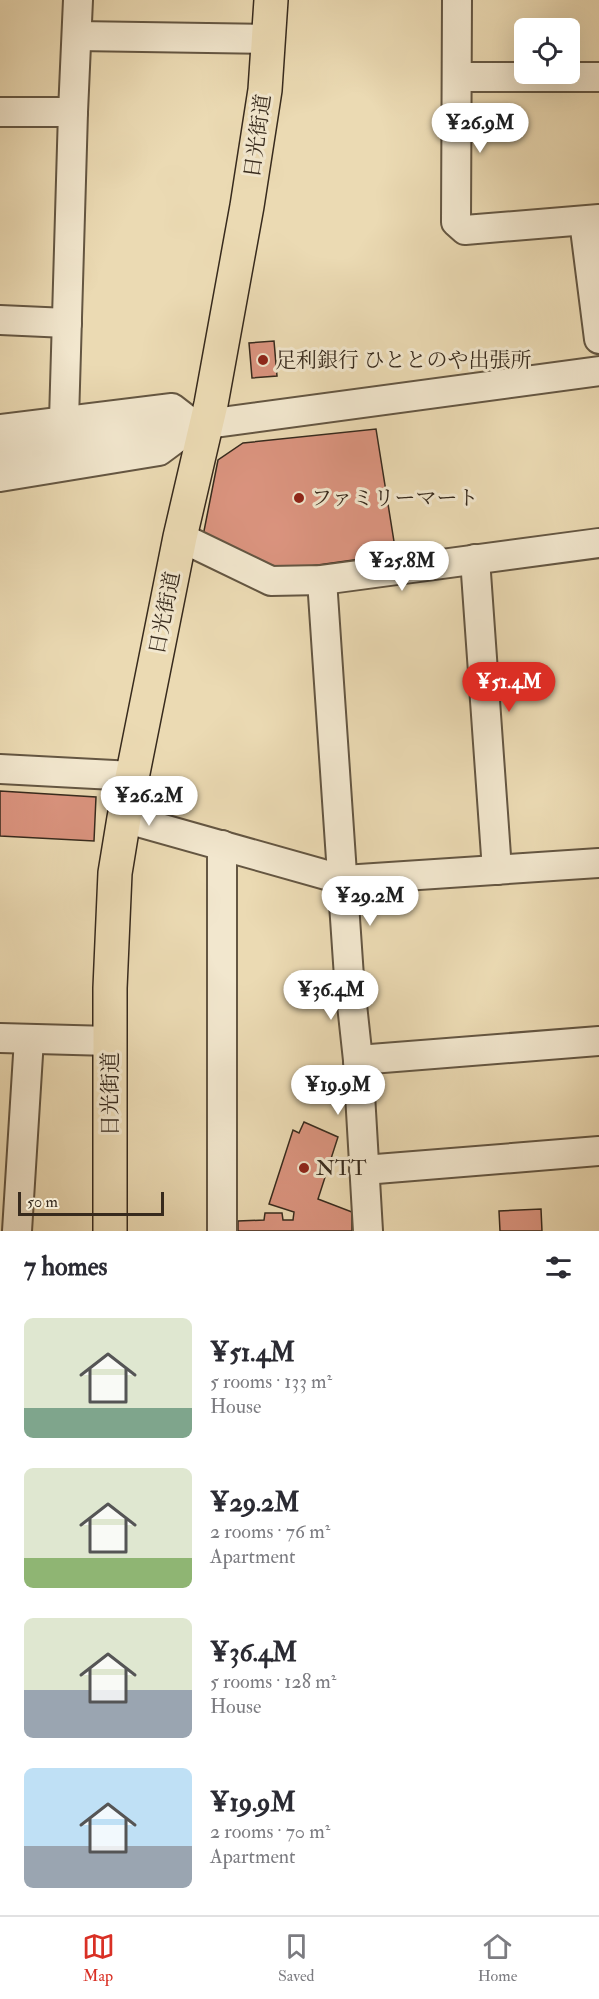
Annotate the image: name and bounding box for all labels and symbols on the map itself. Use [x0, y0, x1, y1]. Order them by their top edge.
street label: 日光街道 [239, 93, 277, 179]
pin: ¥26.9M [431, 103, 529, 154]
place label: 足利銀行 ひととのや出張所 [275, 347, 531, 374]
marker: 足利銀行 ひととのや出張所 [256, 353, 270, 367]
place label: ファミリーマート [311, 485, 479, 512]
marker: ファミリーマート [292, 491, 306, 505]
pin: ¥25.8M [353, 541, 451, 592]
street label: 日光街道 [144, 569, 186, 657]
pin: ¥51.4M [460, 662, 558, 713]
pin: ¥26.2M [100, 776, 198, 827]
pin: ¥29.2M [321, 876, 419, 927]
pin: ¥36.4M [282, 970, 380, 1021]
street label: 日光街道 [97, 1052, 124, 1136]
pin: ¥19.9M [289, 1065, 387, 1116]
place label: NTT [316, 1155, 367, 1182]
marker: NTT [297, 1161, 311, 1175]
scale bar [18, 1189, 164, 1216]

